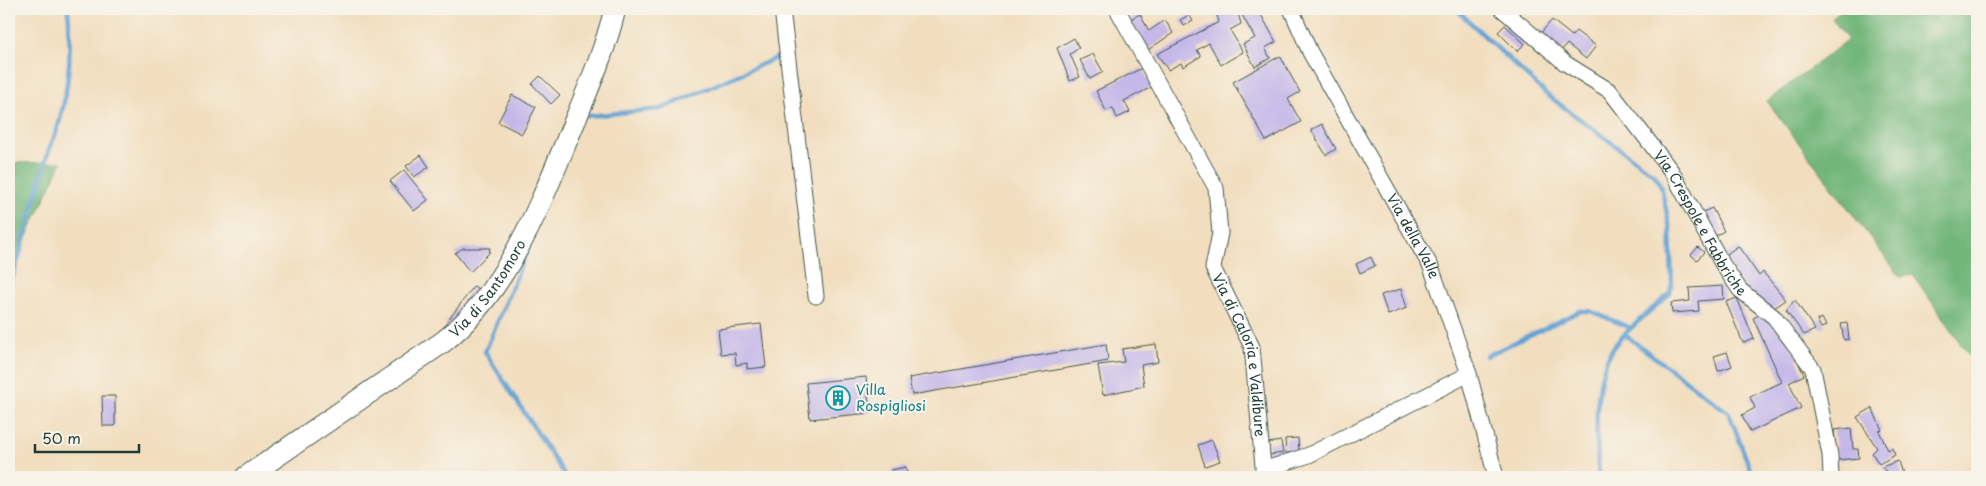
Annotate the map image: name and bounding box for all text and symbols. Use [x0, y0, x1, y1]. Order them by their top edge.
street label: Via Crespole e Fabbriche [1649, 145, 1751, 301]
street label: Via della Valle [1382, 189, 1445, 281]
street label: Via di Santomoro [444, 236, 531, 342]
street label: Via di Caloria e Valdibure [1207, 269, 1271, 438]
place label: Villa Rospigliosi [856, 379, 926, 416]
building icon: Villa Rospigliosi [825, 385, 851, 411]
scale bar [35, 421, 139, 453]
text: 50 m [42, 426, 81, 449]

